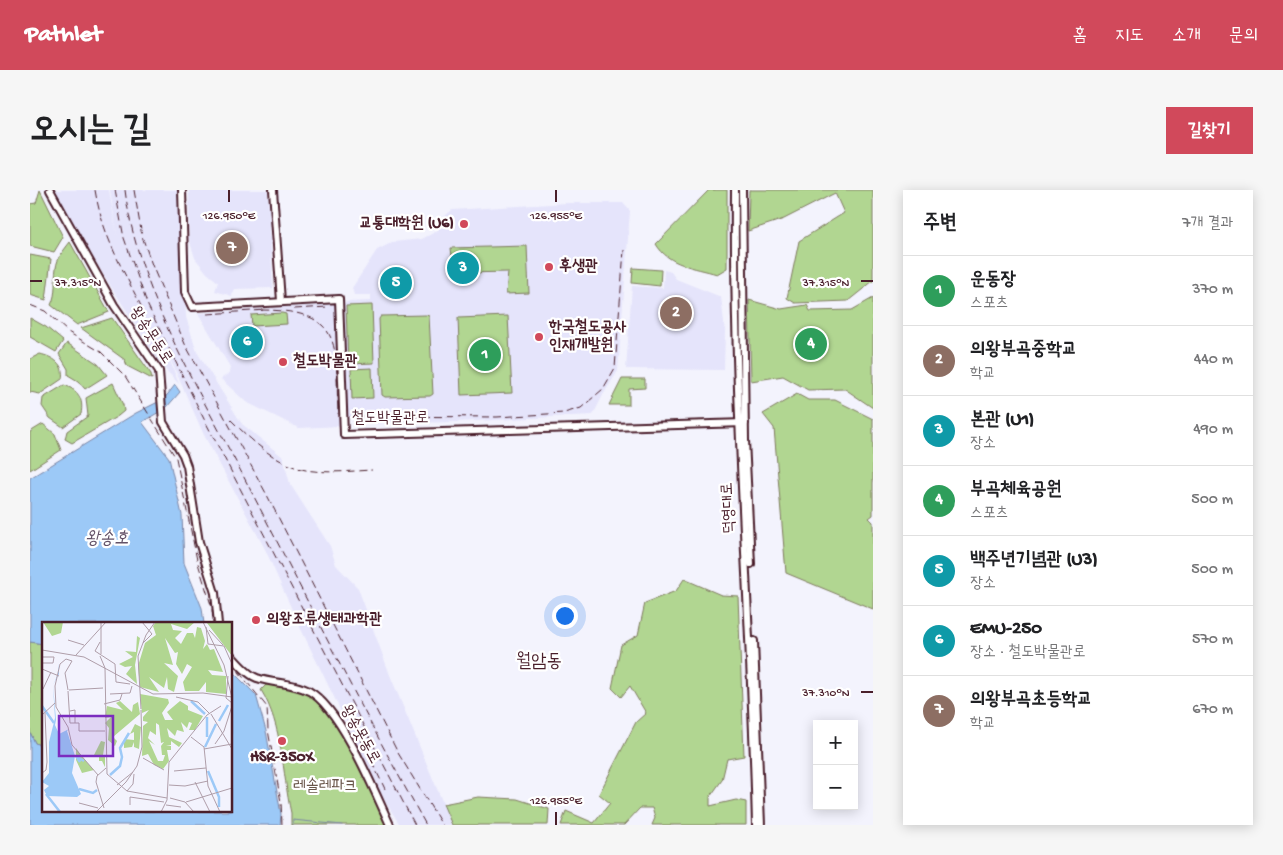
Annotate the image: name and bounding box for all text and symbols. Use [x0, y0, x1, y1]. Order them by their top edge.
text: Pathlet [25, 21, 102, 50]
text: 홈 [1073, 26, 1087, 47]
text: 지도 [1115, 26, 1144, 47]
text: 소개 [1172, 26, 1201, 47]
text: 문의 [1229, 26, 1258, 47]
button: 길찾기 [1166, 107, 1253, 154]
text: 오시는 길 [30, 112, 151, 153]
text: 126.950°E [202, 210, 256, 224]
text: 126.955°E [529, 210, 583, 224]
text: 주변 [923, 212, 957, 237]
place label: 교통대학원 (U6) [359, 214, 454, 234]
text: 7개 결과 [1182, 215, 1233, 234]
marker: 교통대학원 (U6) [458, 218, 470, 230]
pin: 7 [216, 229, 248, 267]
pin: 3 [447, 249, 479, 287]
place label: 후생관 [559, 257, 598, 277]
marker: 후생관 [543, 261, 555, 273]
pin: 5 [380, 264, 412, 302]
text: 운동장 [970, 269, 1016, 292]
text: 37.315°N [54, 277, 102, 291]
text: 37.315°N [802, 277, 850, 291]
text: 1 [936, 281, 942, 300]
text: 370 m [1192, 281, 1233, 300]
pin: 2 [660, 294, 692, 332]
text: 스포츠 [970, 295, 1009, 314]
street label: 왕송못동로 [125, 303, 176, 368]
place label: 한국철도공사 인재개발원 [548, 318, 626, 356]
pin: 6 [231, 323, 263, 361]
pin: 4 [795, 325, 827, 363]
marker: 한국철도공사 인재개발원 [533, 331, 545, 343]
pin: 1 [469, 336, 501, 374]
text: 의왕부곡중학교 [970, 339, 1077, 362]
text: 2 [935, 351, 943, 370]
text: 440 m [1194, 351, 1233, 370]
place label: 철도박물관 [293, 352, 358, 372]
marker: 철도박물관 [277, 356, 289, 368]
text: 학교 [970, 365, 996, 384]
street label: 철도박물관로 [351, 409, 429, 429]
text: 본관 (U1) [970, 409, 1034, 432]
text: 3 [935, 421, 943, 440]
text: 490 m [1193, 421, 1233, 440]
text: 장소 [970, 435, 996, 454]
text: 부곡체육공원 [970, 479, 1062, 502]
street label: 덕영대로 [719, 482, 741, 534]
text: 4 [935, 491, 943, 510]
text: 500 m [1191, 491, 1233, 510]
text: 스포츠 [970, 505, 1009, 524]
water label: 왕송호 [85, 529, 129, 550]
text: 백주년기념관 (U3) [970, 549, 1098, 572]
text: 5 [935, 561, 943, 580]
text: 500 m [1191, 561, 1233, 580]
text: 장소 [970, 575, 996, 594]
your location [552, 603, 578, 629]
place label: 의왕조류생태과학관 [266, 610, 382, 630]
marker: 의왕조류생태과학관 [250, 614, 262, 626]
text: EMU-250 [970, 618, 1042, 641]
inset map [42, 622, 232, 812]
text: 6 [935, 631, 943, 650]
text: 570 m [1192, 631, 1233, 650]
text: 장소 · 철도박물관로 [970, 644, 1086, 663]
district label: 월암동 [516, 651, 562, 674]
text: 37.310°N [801, 687, 850, 701]
text: 의왕부곡초등학교 [970, 689, 1092, 712]
text: 7 [935, 701, 943, 720]
text: 670 m [1192, 701, 1233, 720]
street label: 왕송못동로 [335, 702, 384, 768]
text: 학교 [970, 715, 996, 734]
map controls [813, 720, 858, 810]
button: + [813, 720, 858, 765]
marker: HSR-350X [276, 735, 288, 747]
place label: HSR-350X [250, 749, 316, 768]
button: − [813, 765, 858, 810]
park label: 레솔레파크 [293, 777, 357, 797]
text: 126.955°E [529, 795, 583, 809]

